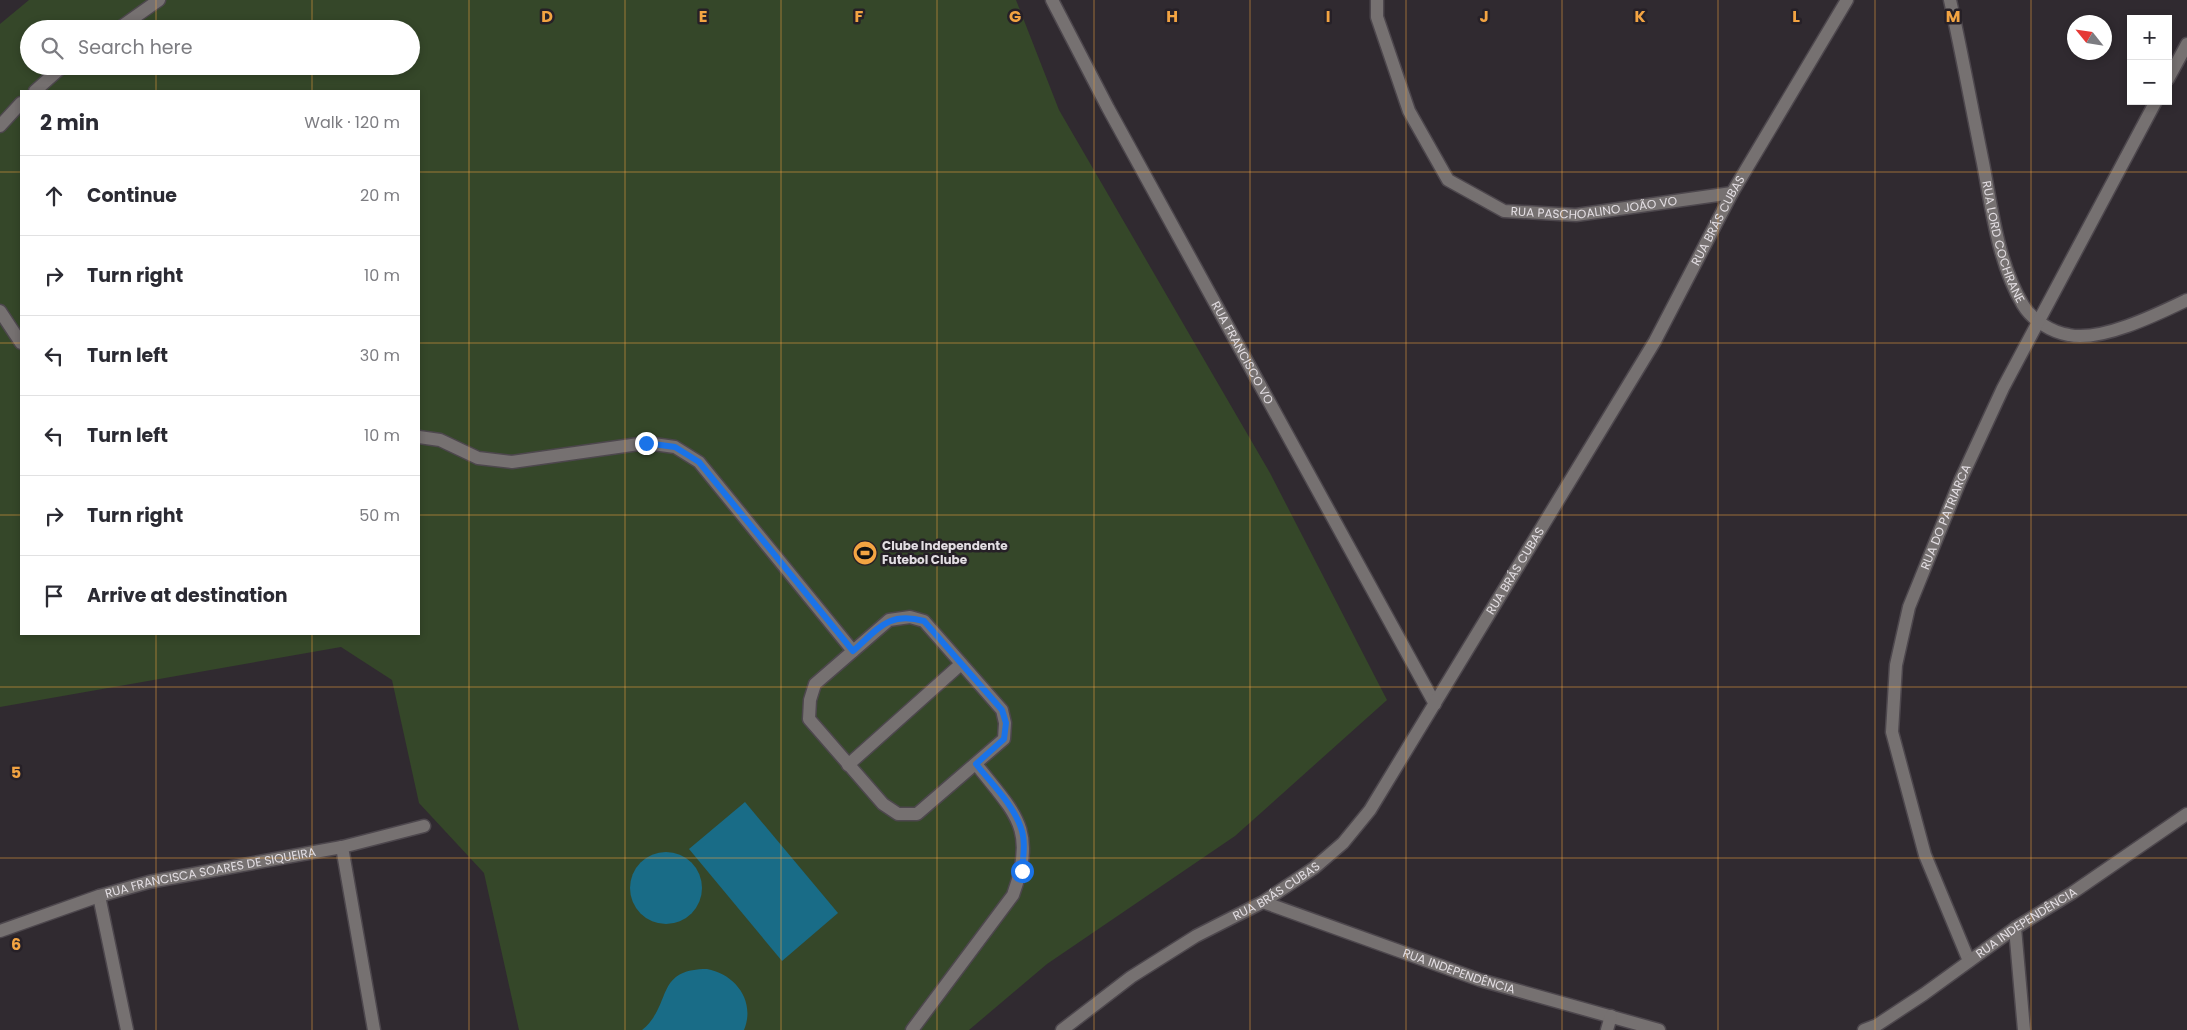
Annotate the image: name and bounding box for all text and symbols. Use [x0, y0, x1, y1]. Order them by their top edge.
text: D [541, 5, 553, 28]
text: E [699, 5, 707, 28]
text: F [855, 5, 864, 28]
text: G [1009, 5, 1021, 28]
text: H [1166, 5, 1178, 28]
text: I [1326, 5, 1330, 28]
text: J [1479, 5, 1489, 28]
text: K [1634, 5, 1646, 28]
text: L [1792, 5, 1800, 28]
text: M [1946, 5, 1960, 28]
north arrow [2067, 15, 2112, 60]
map controls [2127, 15, 2172, 105]
button: + [2127, 15, 2172, 60]
search box [20, 20, 420, 75]
icon: search [38, 34, 66, 62]
text: Search here [78, 34, 192, 61]
button: − [2127, 60, 2172, 105]
text: 2 min [40, 108, 99, 137]
text: Walk · 120 m [304, 111, 400, 134]
street label: RUA BRÁS CUBAS [1687, 172, 1749, 268]
street label: RUA LORD COCHRANE [1978, 179, 2029, 306]
icon: ahead [40, 182, 68, 210]
text: Continue [87, 182, 177, 209]
text: 20 m [360, 184, 400, 207]
street label: RUA PASCHOALINO JOÃO VO [1510, 192, 1678, 223]
icon: right [40, 262, 68, 290]
text: Turn right [87, 262, 183, 289]
text: 10 m [364, 264, 400, 287]
street label: RUA FRANCISCO VO [1208, 298, 1278, 407]
icon: left [40, 342, 68, 370]
text: Turn left [87, 342, 168, 369]
text: 30 m [360, 344, 400, 367]
icon: left [40, 422, 68, 450]
text: Turn left [87, 422, 168, 449]
text: 10 m [364, 424, 400, 447]
route end [635, 432, 658, 455]
street label: RUA DO PATRIARCA [1916, 461, 1975, 572]
icon: right [40, 502, 68, 530]
text: Turn right [87, 502, 183, 529]
text: 50 m [359, 504, 400, 527]
street label: RUA BRÁS CUBAS [1482, 524, 1548, 618]
place label: Clube Independente Futebol Clube [882, 537, 1008, 568]
sports icon: Clube Independente Futebol Clube [852, 540, 878, 566]
icon: arrive [40, 582, 68, 610]
text: Arrive at destination [87, 582, 288, 609]
text: 5 [11, 761, 21, 784]
street label: RUA FRANCISCA SOARES DE SIQUEIRA [103, 843, 317, 902]
street label: RUA BRÁS CUBAS [1230, 858, 1323, 924]
route start [1011, 860, 1034, 883]
street label: RUA INDEPENDÊNCIA [1972, 883, 2080, 962]
text: 6 [11, 933, 21, 956]
street label: RUA INDEPENDÊNCIA [1401, 944, 1517, 997]

